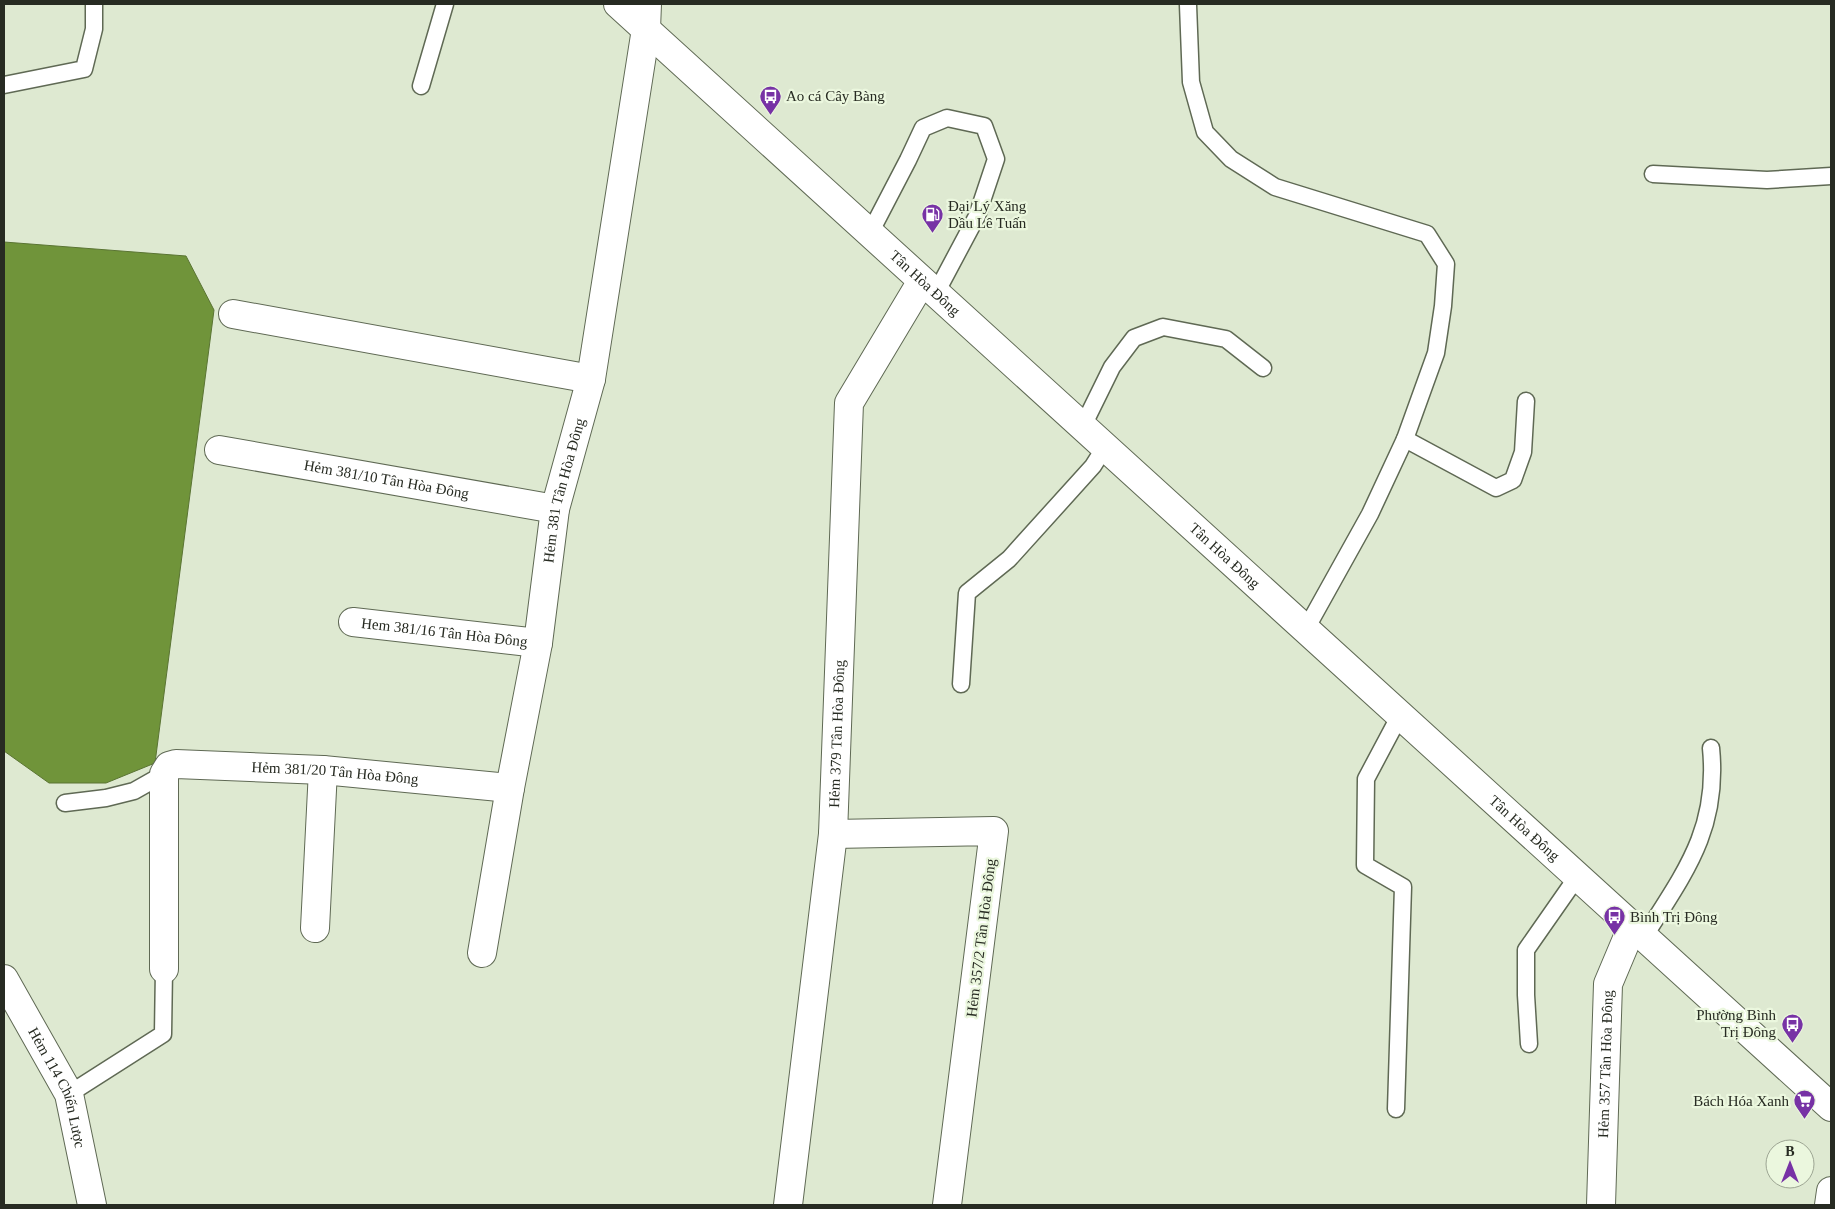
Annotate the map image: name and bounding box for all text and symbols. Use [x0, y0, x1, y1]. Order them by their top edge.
bus stop icon: Ao cá Cây Bàng [758, 84, 782, 115]
place label: Ao cá Cây Bàng [786, 88, 885, 104]
place label: Đại Lý Xăng Dầu Lê Tuấn [948, 198, 1027, 231]
fuel station icon: Đại Lý Xăng Dầu Lê Tuấn [920, 203, 944, 234]
street label: Tân Hòa Đông [887, 247, 964, 319]
street label: Hẻm 381 Tân Hòa Đông [540, 416, 588, 564]
street label: Hẻm 381/10 Tân Hòa Đông [303, 457, 471, 502]
street label: Tân Hòa Đông [1186, 520, 1263, 592]
street label: Hem 381/16 Tân Hòa Đông [360, 615, 529, 650]
street label: Hẻm 379 Tân Hòa Đông [826, 659, 847, 808]
street label: Hẻm 381/20 Tân Hòa Đông [251, 759, 420, 787]
street label: Tân Hòa Đông [1486, 792, 1563, 864]
street label: Hẻm 357/2 Tân Hòa Đông [963, 857, 999, 1018]
bus stop icon: Bình Trị Đông [1602, 905, 1626, 936]
place label: Bình Trị Đông [1630, 909, 1718, 925]
street label: Hẻm 357 Tân Hòa Đông [1595, 989, 1616, 1138]
place label: Phường Bình Trị Đông [1696, 1007, 1776, 1040]
bus stop icon: Phường Bình Trị Đông [1780, 1012, 1804, 1043]
street label: Hẻm 114 Chiến Lược [25, 1025, 88, 1150]
supermarket icon: Bách Hóa Xanh [1793, 1089, 1817, 1120]
place label: Bách Hóa Xanh [1693, 1093, 1789, 1109]
north arrow [1765, 1139, 1815, 1189]
text: B [1785, 1144, 1795, 1159]

